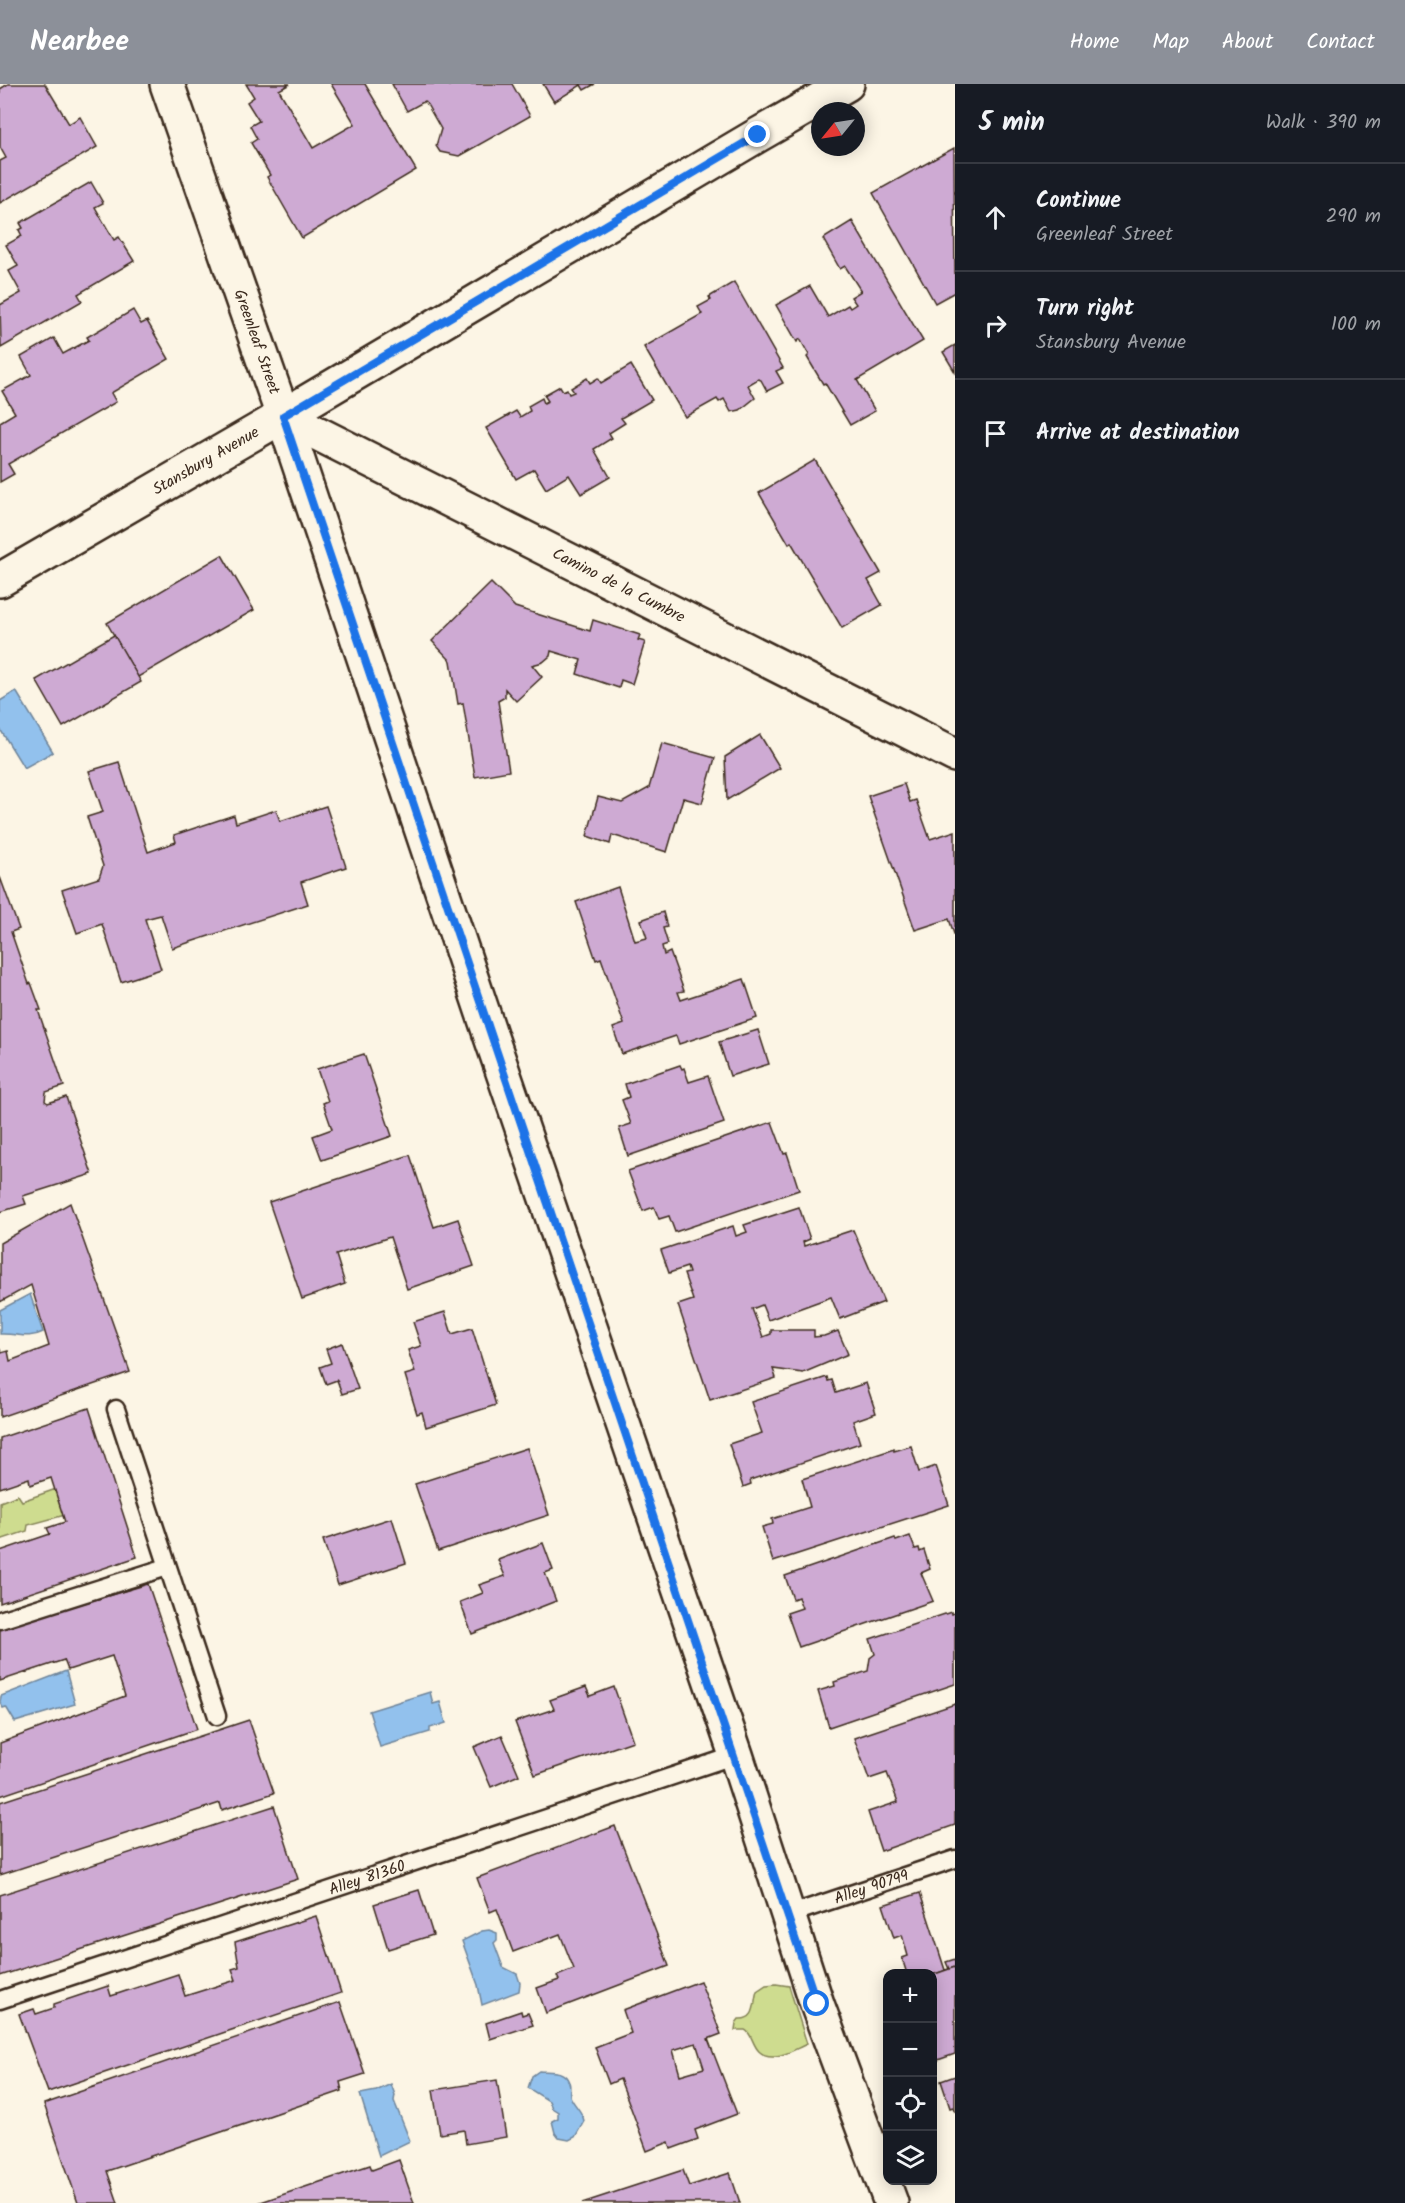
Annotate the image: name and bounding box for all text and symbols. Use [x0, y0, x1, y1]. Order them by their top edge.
text: Nearbee [30, 20, 129, 65]
text: Home [1070, 26, 1119, 59]
text: Map [1152, 26, 1189, 59]
text: About [1222, 26, 1273, 59]
text: Contact [1306, 26, 1375, 59]
north arrow [811, 102, 865, 156]
text: 5 min [979, 102, 1045, 144]
text: Walk · 390 m [1266, 107, 1381, 139]
route end [744, 121, 770, 147]
text: Continue [1036, 184, 1121, 219]
icon: ahead [979, 201, 1012, 234]
text: 290 m [1326, 201, 1381, 233]
text: Greenleaf Street [1036, 219, 1173, 251]
street label: Greenleaf Street [227, 286, 287, 398]
text: Turn right [1036, 292, 1134, 327]
icon: right [979, 309, 1012, 342]
text: 100 m [1331, 309, 1381, 341]
text: Stansbury Avenue [1036, 327, 1186, 359]
text: Arrive at destination [1036, 416, 1239, 451]
icon: arrive [979, 417, 1012, 450]
street label: Stansbury Avenue [148, 420, 264, 502]
street label: Camino de la Cumbre [548, 541, 690, 629]
street label: Alley 81360 [326, 1853, 409, 1902]
street label: Alley 90799 [831, 1863, 912, 1911]
map controls [883, 1969, 937, 2185]
button: + [883, 1969, 937, 2023]
route start [803, 1990, 829, 2016]
button: − [883, 2023, 937, 2077]
button: locate [883, 2077, 937, 2131]
button: layers [883, 2131, 937, 2185]

